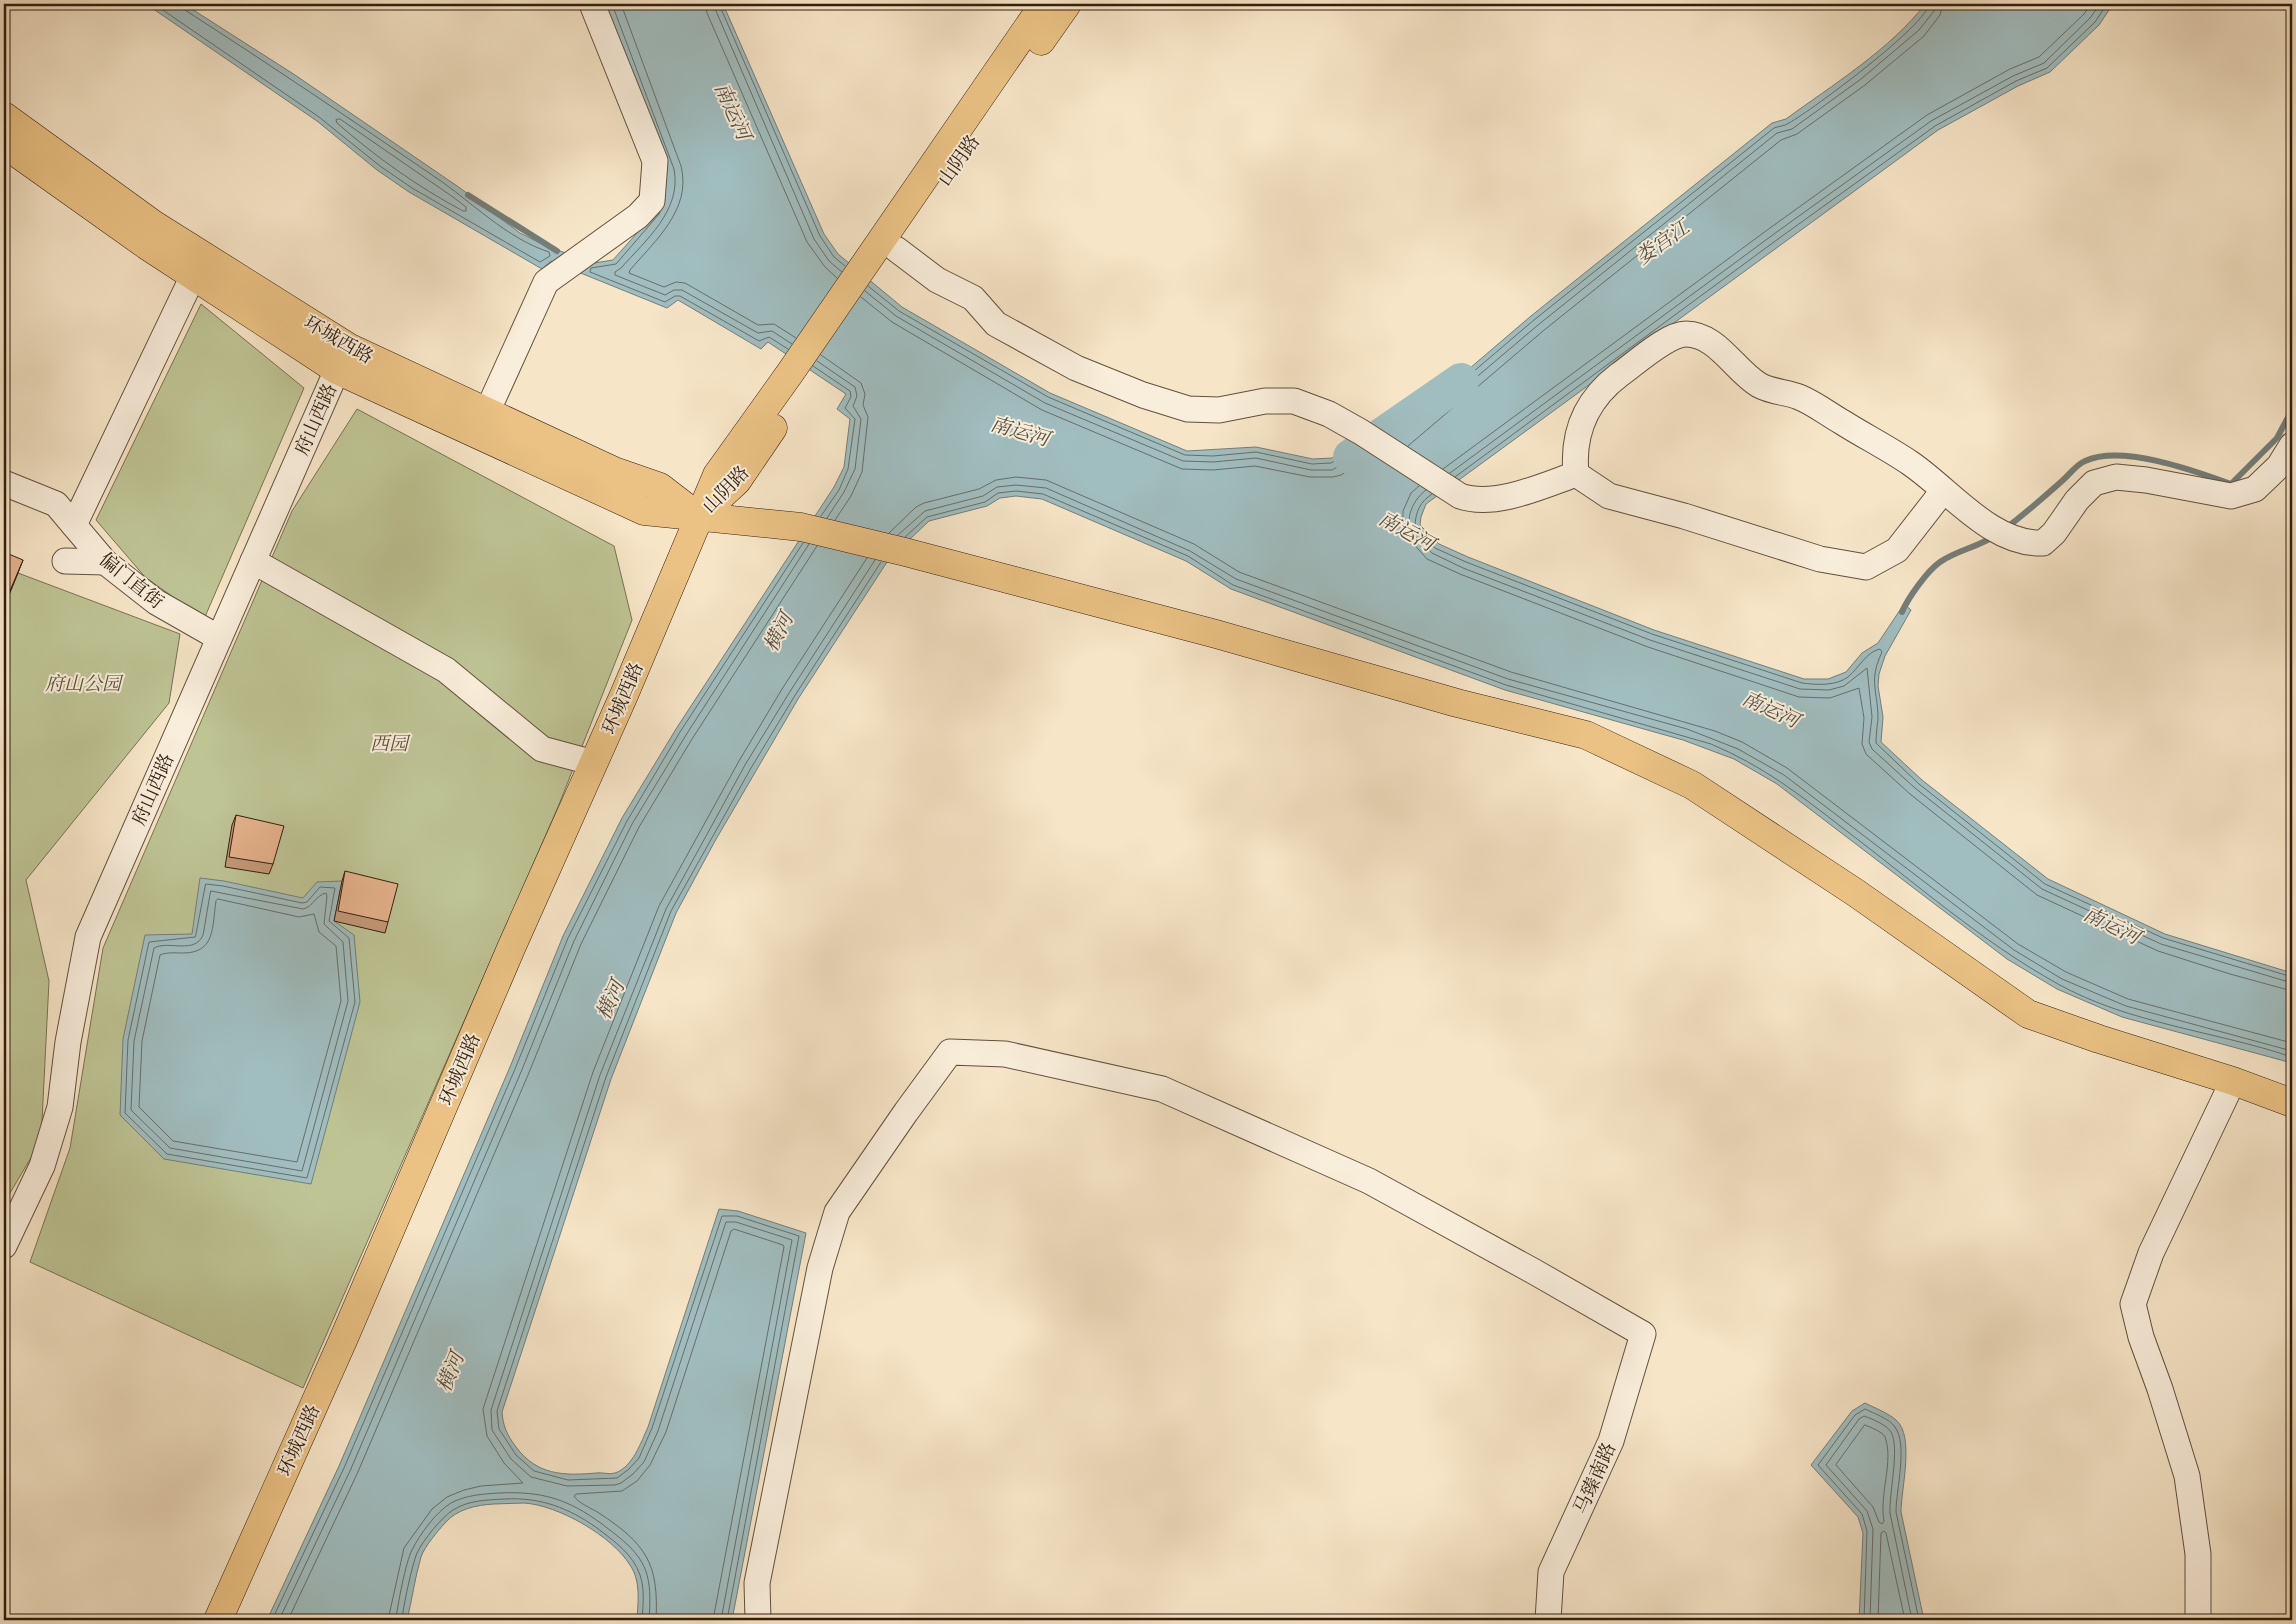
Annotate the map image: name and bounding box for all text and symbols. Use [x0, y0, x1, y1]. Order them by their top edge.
water label: 南运河 [706, 79, 757, 148]
street label: 山阴路 [933, 130, 987, 192]
water label: 娄宫江 [1631, 213, 1698, 272]
street label: 环城西路 [299, 310, 377, 371]
street label: 府山西路 [289, 380, 344, 460]
water label: 南运河 [987, 411, 1055, 455]
street label: 山阴路 [697, 461, 756, 520]
water label: 南运河 [1373, 506, 1442, 561]
street label: 偏门直街 [93, 548, 168, 616]
water label: 横河 [758, 606, 803, 657]
street label: 环城西路 [597, 659, 651, 739]
park label: 府山公园 [45, 672, 124, 698]
water label: 南运河 [1737, 685, 1806, 737]
park label: 西园 [370, 732, 411, 758]
street label: 府山西路 [126, 750, 181, 830]
water label: 南运河 [2078, 901, 2147, 954]
water label: 横河 [591, 974, 634, 1025]
street label: 环城西路 [434, 1030, 488, 1110]
water label: 横河 [431, 1346, 473, 1397]
street label: 环城西路 [272, 1401, 327, 1481]
street label: 马臻南路 [1568, 1439, 1623, 1519]

